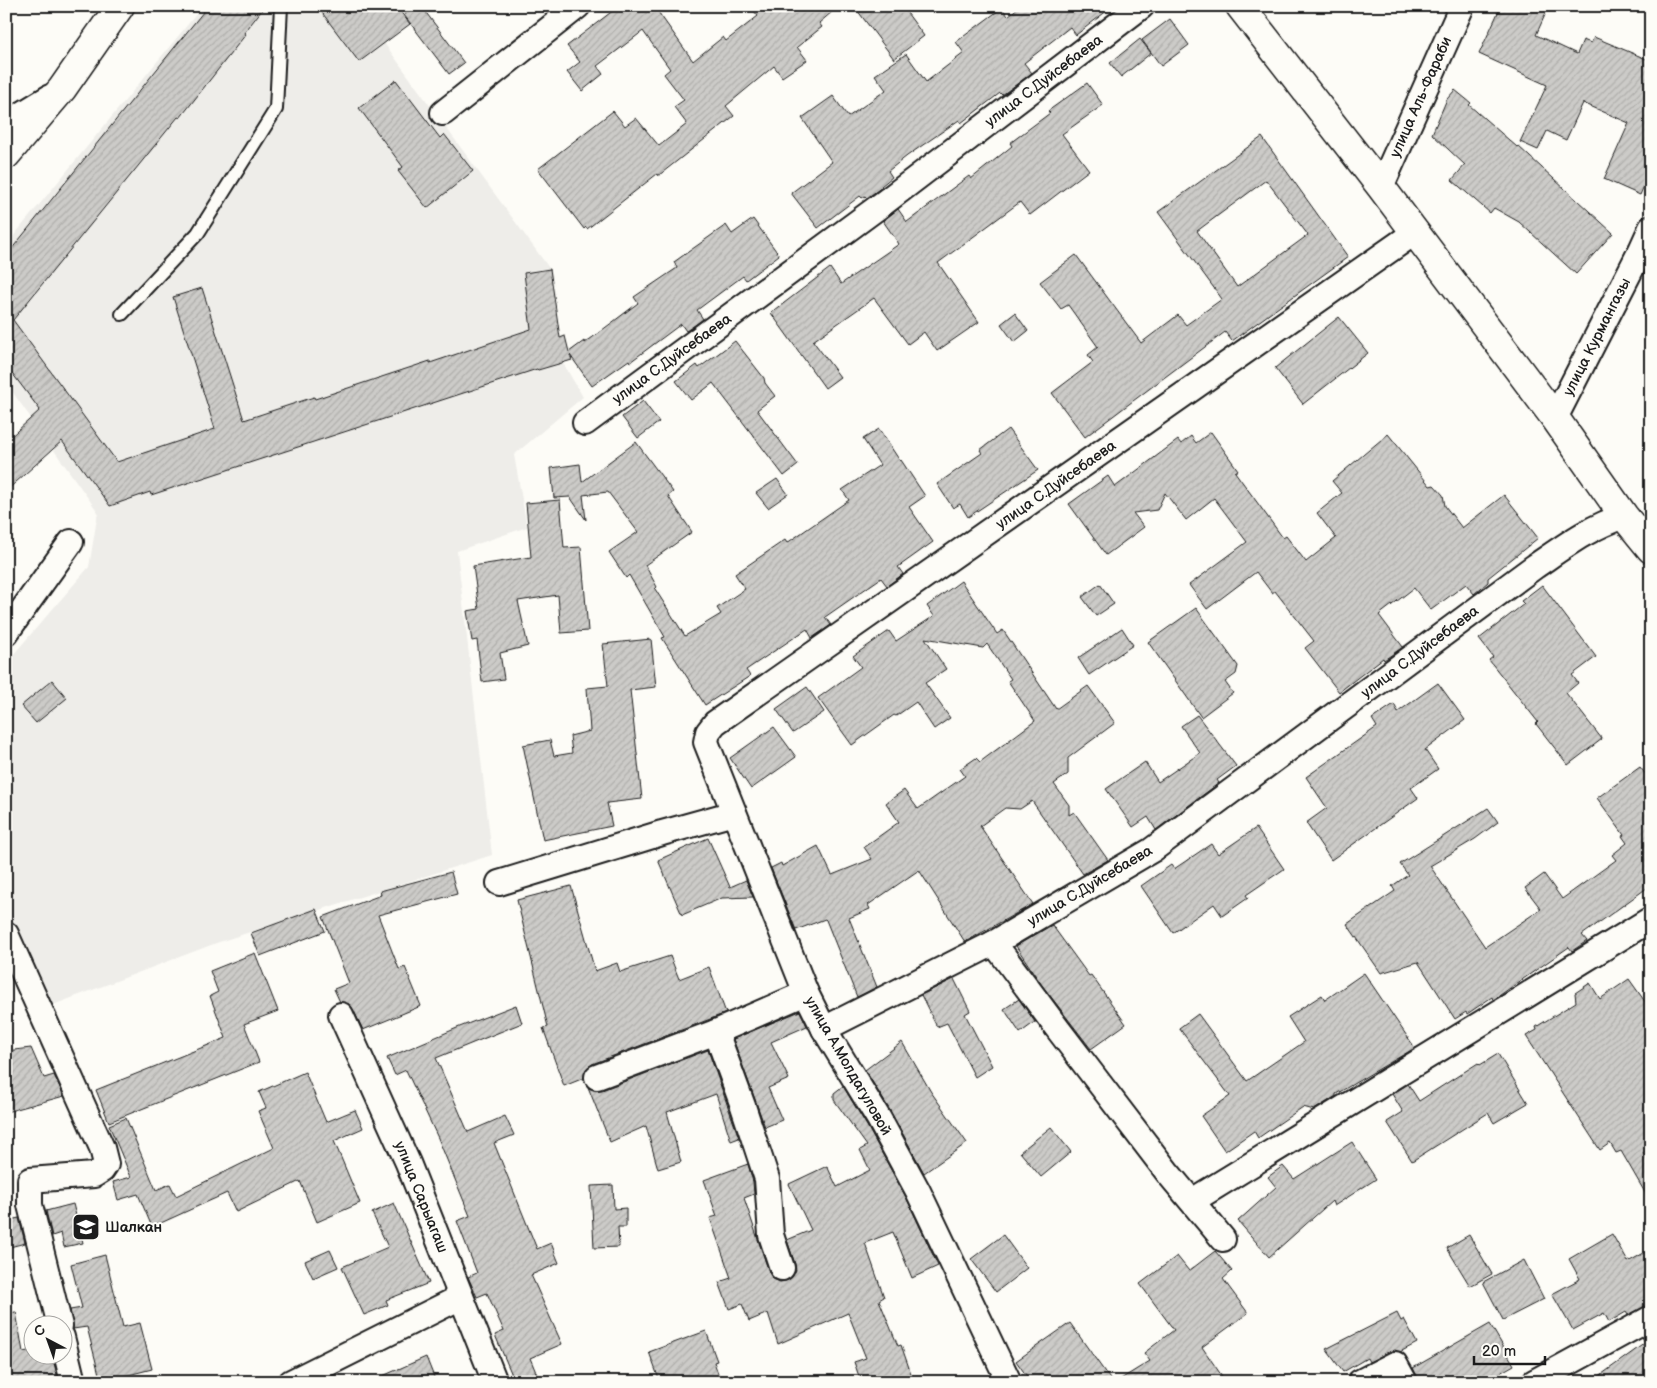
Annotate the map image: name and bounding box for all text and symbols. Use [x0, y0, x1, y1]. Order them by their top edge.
street label: улица С.Дуйсебаева [981, 30, 1107, 131]
street label: улица Аль-Фараби [1386, 34, 1456, 160]
street label: улица Курмангазы [1559, 275, 1635, 399]
street label: улица С.Дуйсебаева [609, 309, 735, 409]
street label: улица С.Дуйсебаева [992, 436, 1120, 534]
street label: улица С.Дуйсебаева [1357, 601, 1483, 702]
street label: улица С.Дуйсебаева [1024, 841, 1156, 931]
street label: улица А.Молдагуловой [800, 993, 896, 1139]
street label: улица Сарыагаш [390, 1138, 452, 1256]
school or university icon: Шалкан [71, 1212, 101, 1242]
place label: Шалкан [105, 1218, 162, 1237]
north arrow [22, 1316, 72, 1366]
text: С [31, 1321, 49, 1340]
scale bar [1474, 1333, 1546, 1365]
text: 20 m [1482, 1342, 1516, 1361]

